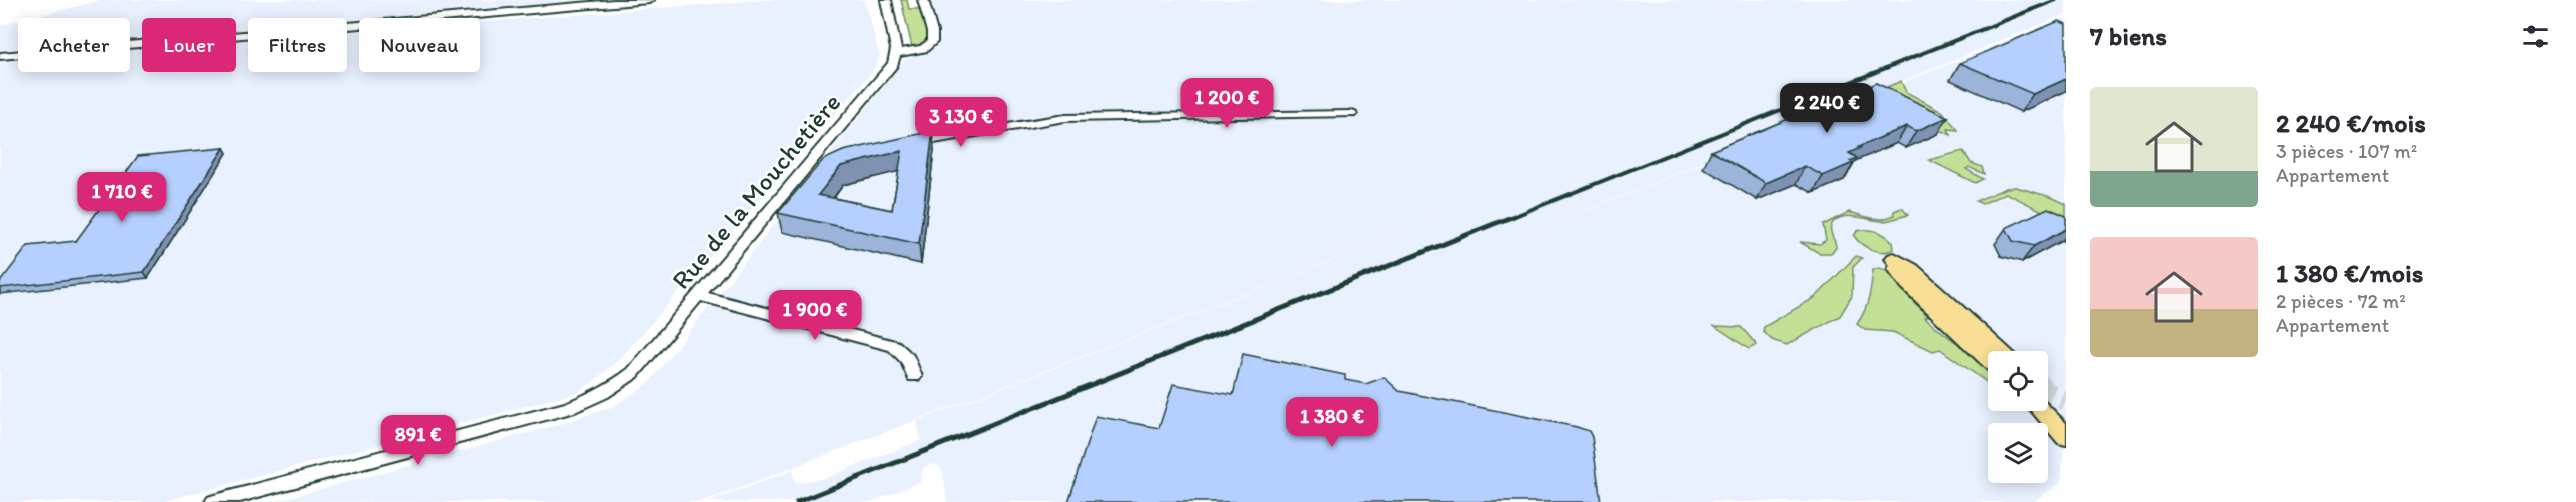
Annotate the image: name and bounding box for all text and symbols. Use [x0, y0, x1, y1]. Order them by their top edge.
chip: Acheter [18, 18, 130, 72]
chip: Louer [142, 18, 236, 72]
chip: Filtres [248, 18, 347, 72]
chip: Nouveau [359, 18, 480, 72]
text: 7 biens [2090, 20, 2167, 52]
icon: filters [2519, 20, 2552, 53]
pin: 1 200 € [1172, 78, 1282, 129]
pin: 2 240 € [1772, 83, 1882, 134]
text: 1 200 € [1195, 85, 1259, 109]
street label: Rue de la Mouchetière [665, 86, 847, 296]
text: 2 240 € [1794, 90, 1860, 114]
pin: 3 130 € [906, 97, 1016, 148]
text: 3 130 € [929, 104, 993, 128]
text: 2 240 €/mois [2276, 107, 2426, 139]
icon: home [2138, 111, 2210, 183]
text: 3 pièces · 107 m² [2276, 139, 2417, 163]
text: Appartement [2276, 163, 2389, 187]
pin: 1 710 € [67, 172, 177, 223]
text: 1 710 € [91, 179, 153, 203]
text: 1 380 €/mois [2276, 257, 2423, 289]
icon: home [2138, 261, 2210, 333]
text: 2 pièces · 72 m² [2276, 289, 2406, 313]
pin: 1 900 € [760, 290, 870, 341]
text: 1 900 € [783, 297, 847, 321]
text: Appartement [2276, 313, 2389, 337]
map controls [1988, 351, 2048, 483]
button: locate [1988, 351, 2048, 411]
pin: 1 380 € [1277, 397, 1387, 448]
text: 1 380 € [1300, 404, 1364, 428]
pin: 891 € [376, 415, 460, 466]
text: 891 € [395, 422, 441, 446]
button: layers [1988, 423, 2048, 483]

